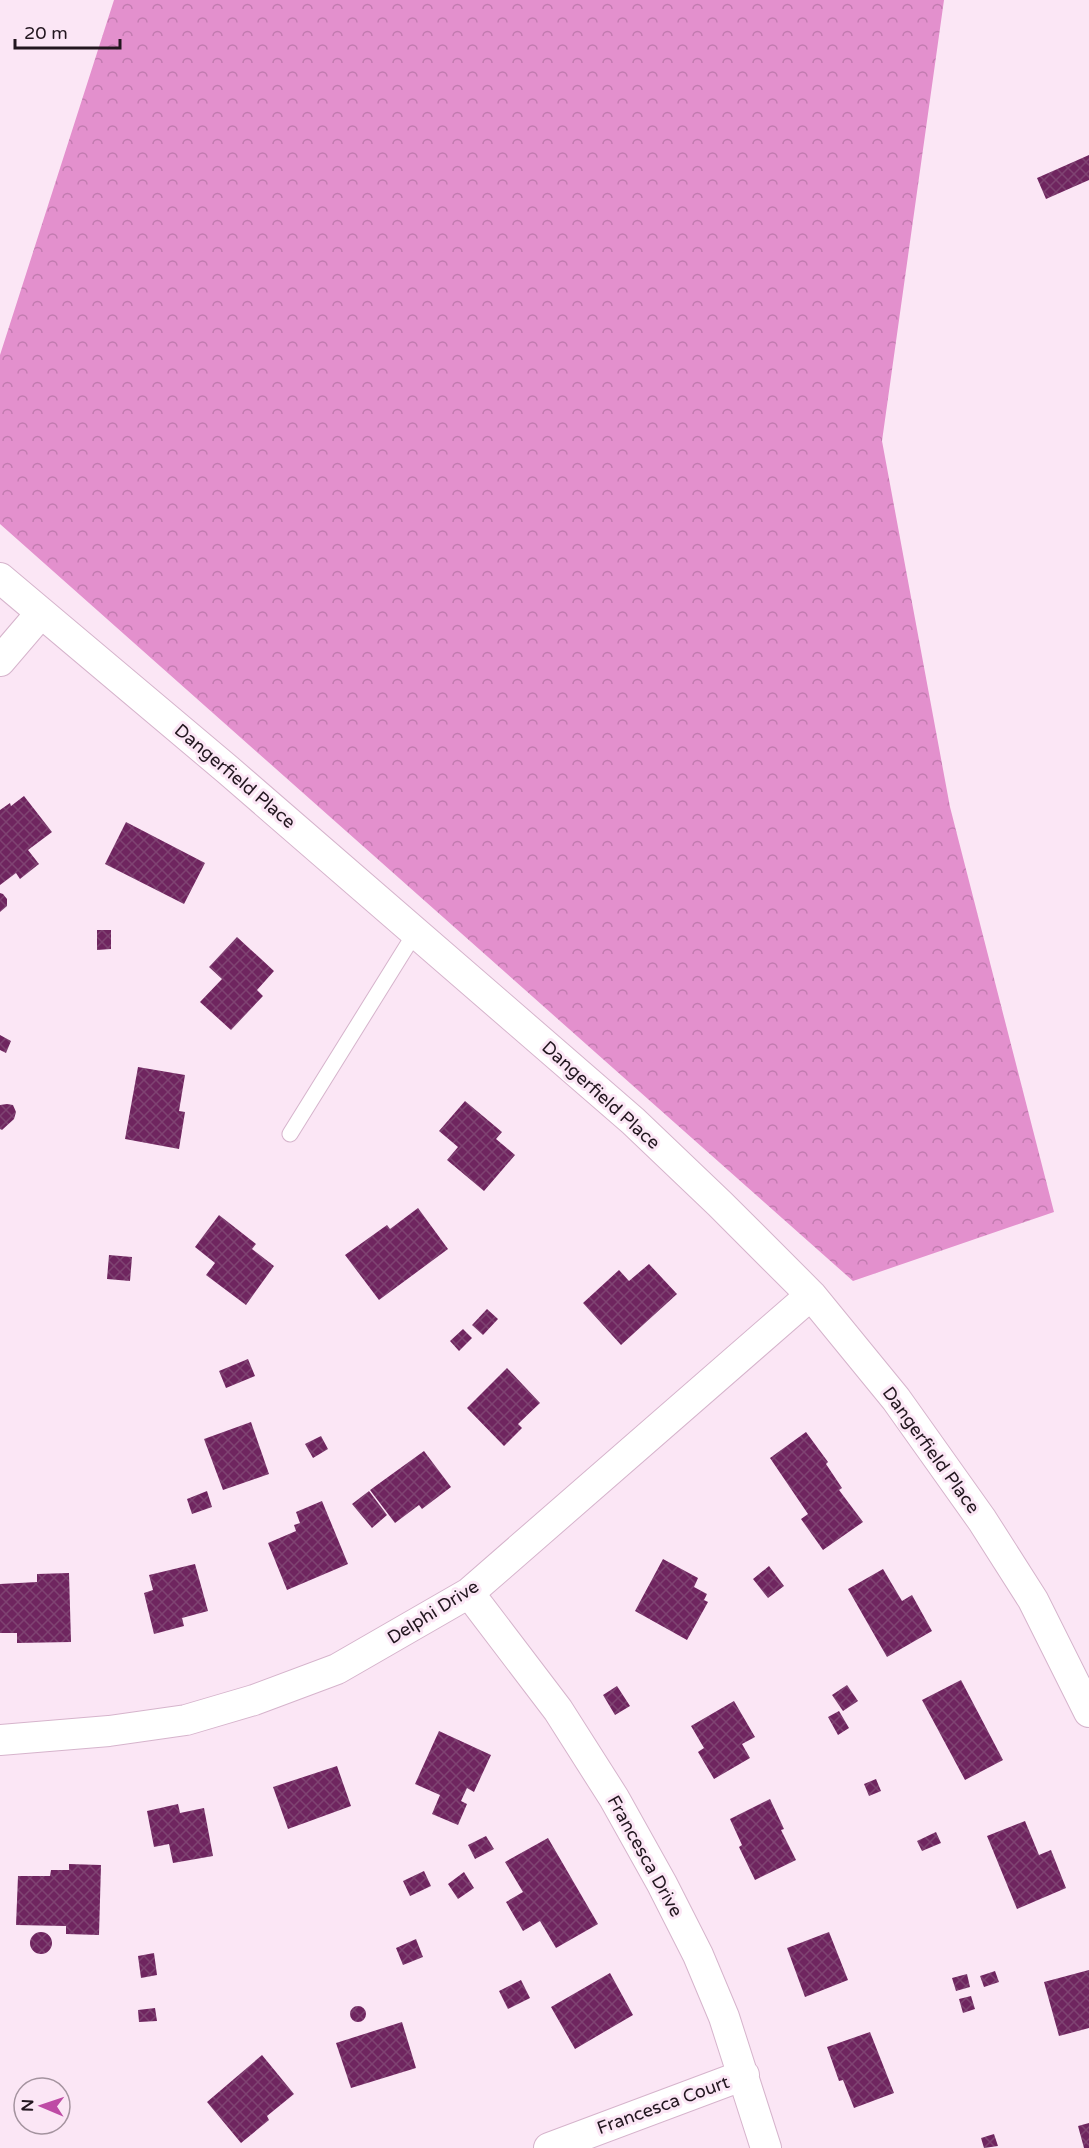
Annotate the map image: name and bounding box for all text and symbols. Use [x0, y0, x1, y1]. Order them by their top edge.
scale bar [15, 12, 120, 50]
text: 20 m [24, 22, 68, 44]
street label: Dangerfield Place [170, 719, 300, 833]
street label: Dangerfield Place [537, 1036, 665, 1154]
street label: Dangerfield Place [878, 1382, 984, 1518]
street label: Delphi Drive [383, 1575, 483, 1649]
street label: Francesca Drive [603, 1791, 687, 1921]
street label: Francesca Court [594, 2071, 732, 2139]
north arrow [12, 2076, 72, 2136]
text: N [18, 2099, 38, 2112]

